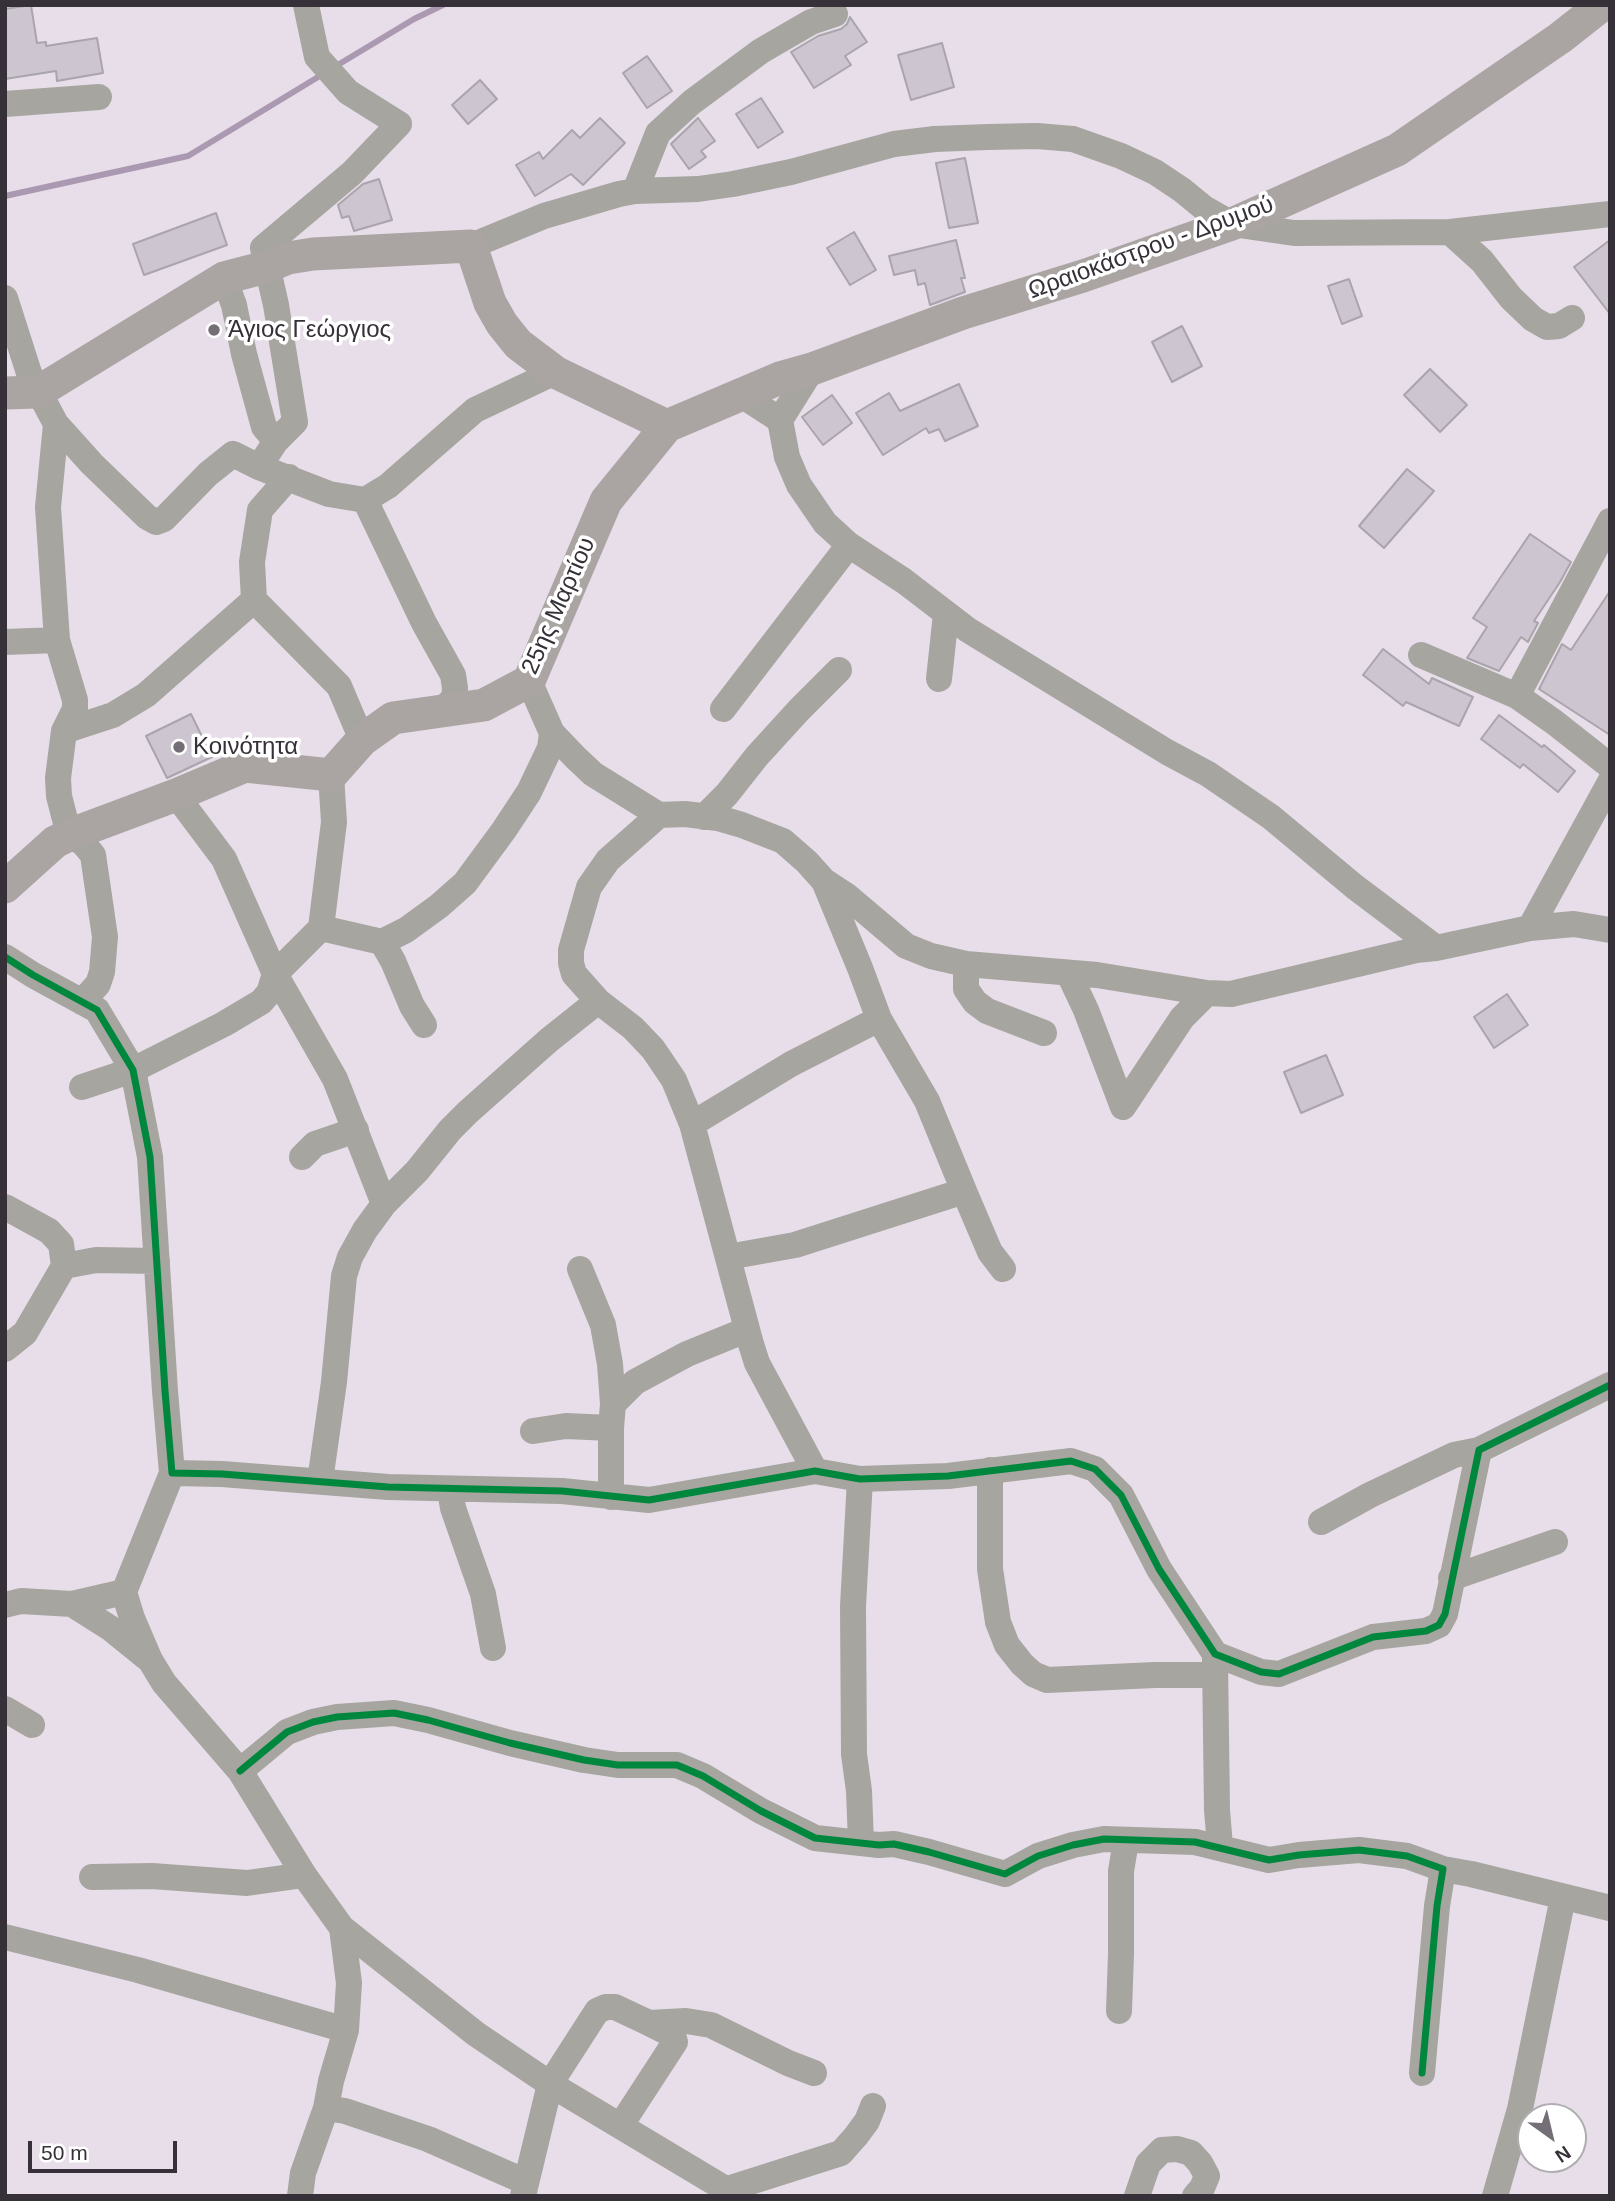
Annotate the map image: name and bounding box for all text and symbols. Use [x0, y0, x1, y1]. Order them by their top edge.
street label: Ωραιοκάστρου - Δρυμού [1025, 190, 1277, 306]
place label: Άγιος Γεώργιος [228, 316, 391, 344]
marker: Άγιος Γεώργιος [206, 322, 222, 338]
street label: 25ης Μαρτίου [516, 533, 602, 679]
place label: Κοινότητα [193, 733, 298, 761]
marker: Κοινότητα [171, 739, 187, 755]
north arrow [1517, 2103, 1587, 2173]
scale bar [32, 2128, 180, 2172]
text: 50 m [41, 2141, 88, 2164]
text: N [1551, 2142, 1574, 2167]

